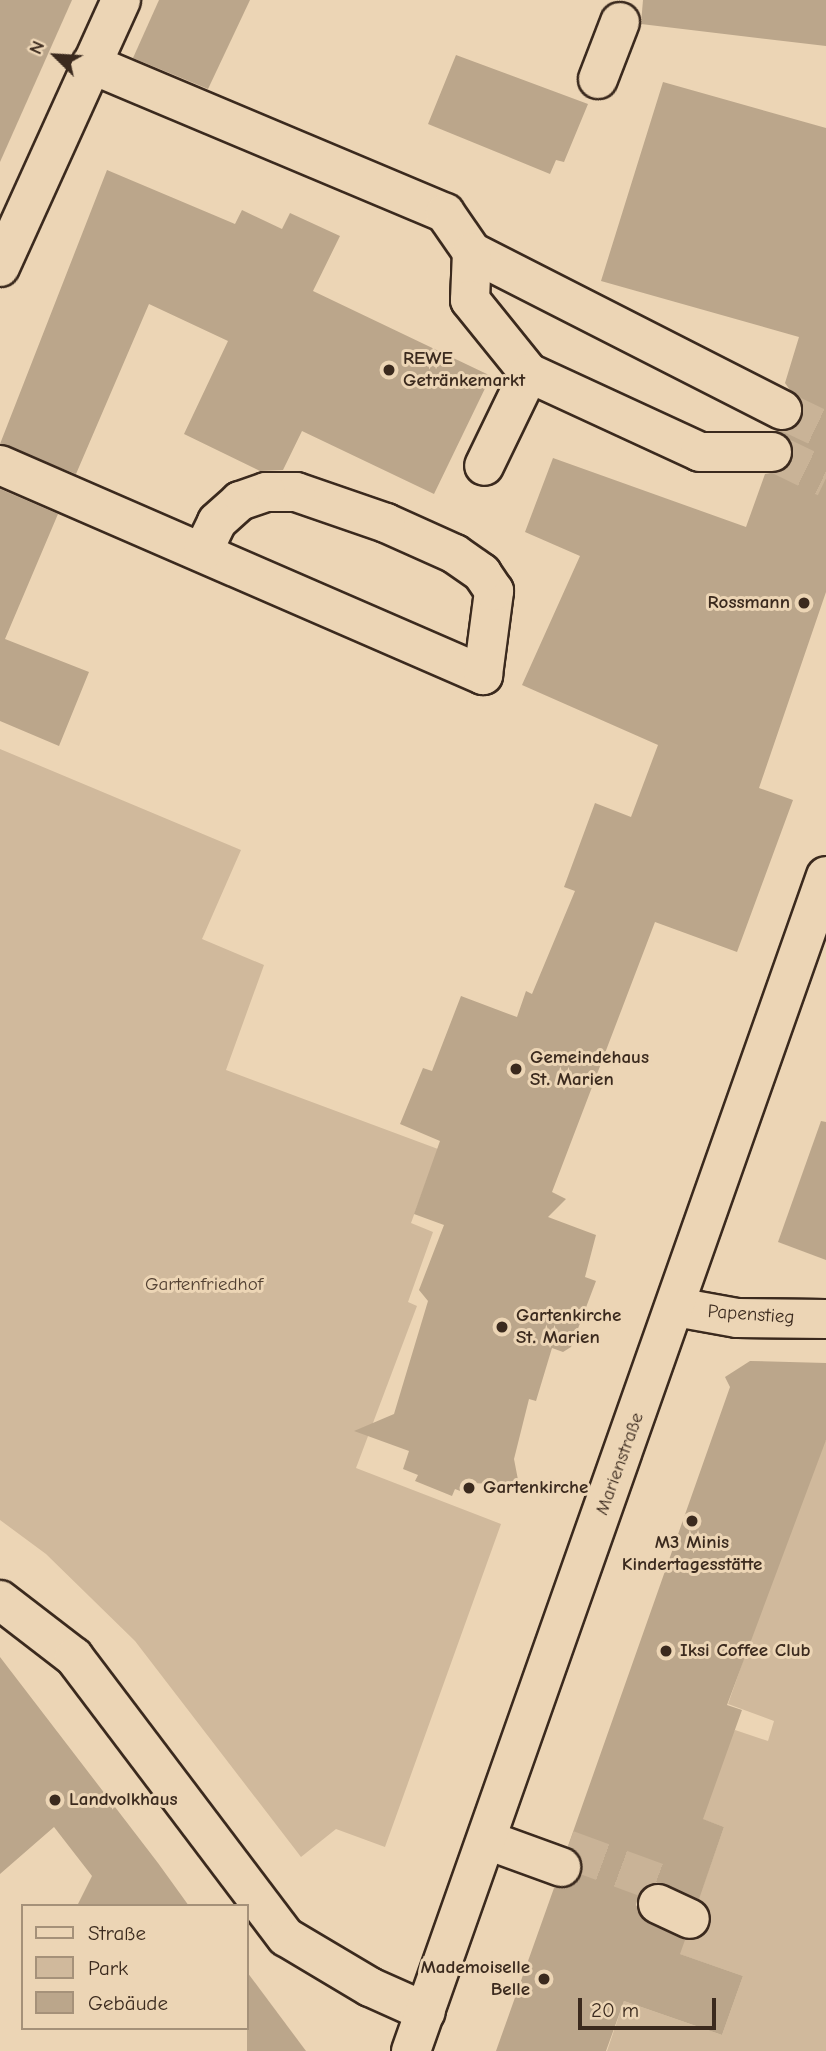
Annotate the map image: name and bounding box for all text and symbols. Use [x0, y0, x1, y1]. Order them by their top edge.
north arrow [21, 21, 91, 91]
text: N [24, 37, 49, 58]
place label: REWE Getränkemarkt [403, 348, 525, 392]
marker: REWE Getränkemarkt [381, 362, 397, 378]
place label: Rossmann [708, 592, 790, 614]
marker: Rossmann [796, 595, 812, 611]
place label: Gemeindehaus St. Marien [530, 1047, 649, 1091]
marker: Gemeindehaus St. Marien [508, 1061, 524, 1077]
park label: Gartenfriedhof [145, 1274, 263, 1296]
street label: Papenstieg [707, 1301, 795, 1329]
place label: Gartenkirche St. Marien [516, 1305, 621, 1349]
marker: Gartenkirche St. Marien [494, 1319, 510, 1335]
street label: Marienstraße [591, 1410, 649, 1518]
place label: Gartenkirche [483, 1477, 588, 1499]
marker: Gartenkirche [461, 1480, 477, 1496]
marker: M3 Minis Kindertagesstätte [684, 1513, 700, 1529]
place label: M3 Minis Kindertagesstätte [622, 1532, 762, 1576]
place label: Iksi Coffee Club [680, 1640, 811, 1662]
marker: Iksi Coffee Club [658, 1643, 674, 1659]
place label: Landvolkhaus [69, 1789, 178, 1811]
marker: Landvolkhaus [47, 1792, 63, 1808]
legend [21, 1904, 248, 2030]
text: Straße [88, 1921, 146, 1945]
text: Park [88, 1956, 128, 1980]
place label: Mademoiselle Belle [421, 1957, 530, 2001]
marker: Mademoiselle Belle [536, 1971, 552, 1987]
scale bar [581, 1984, 719, 2028]
text: Gebäude [88, 1991, 168, 2015]
text: 20 m [591, 1998, 639, 2022]

